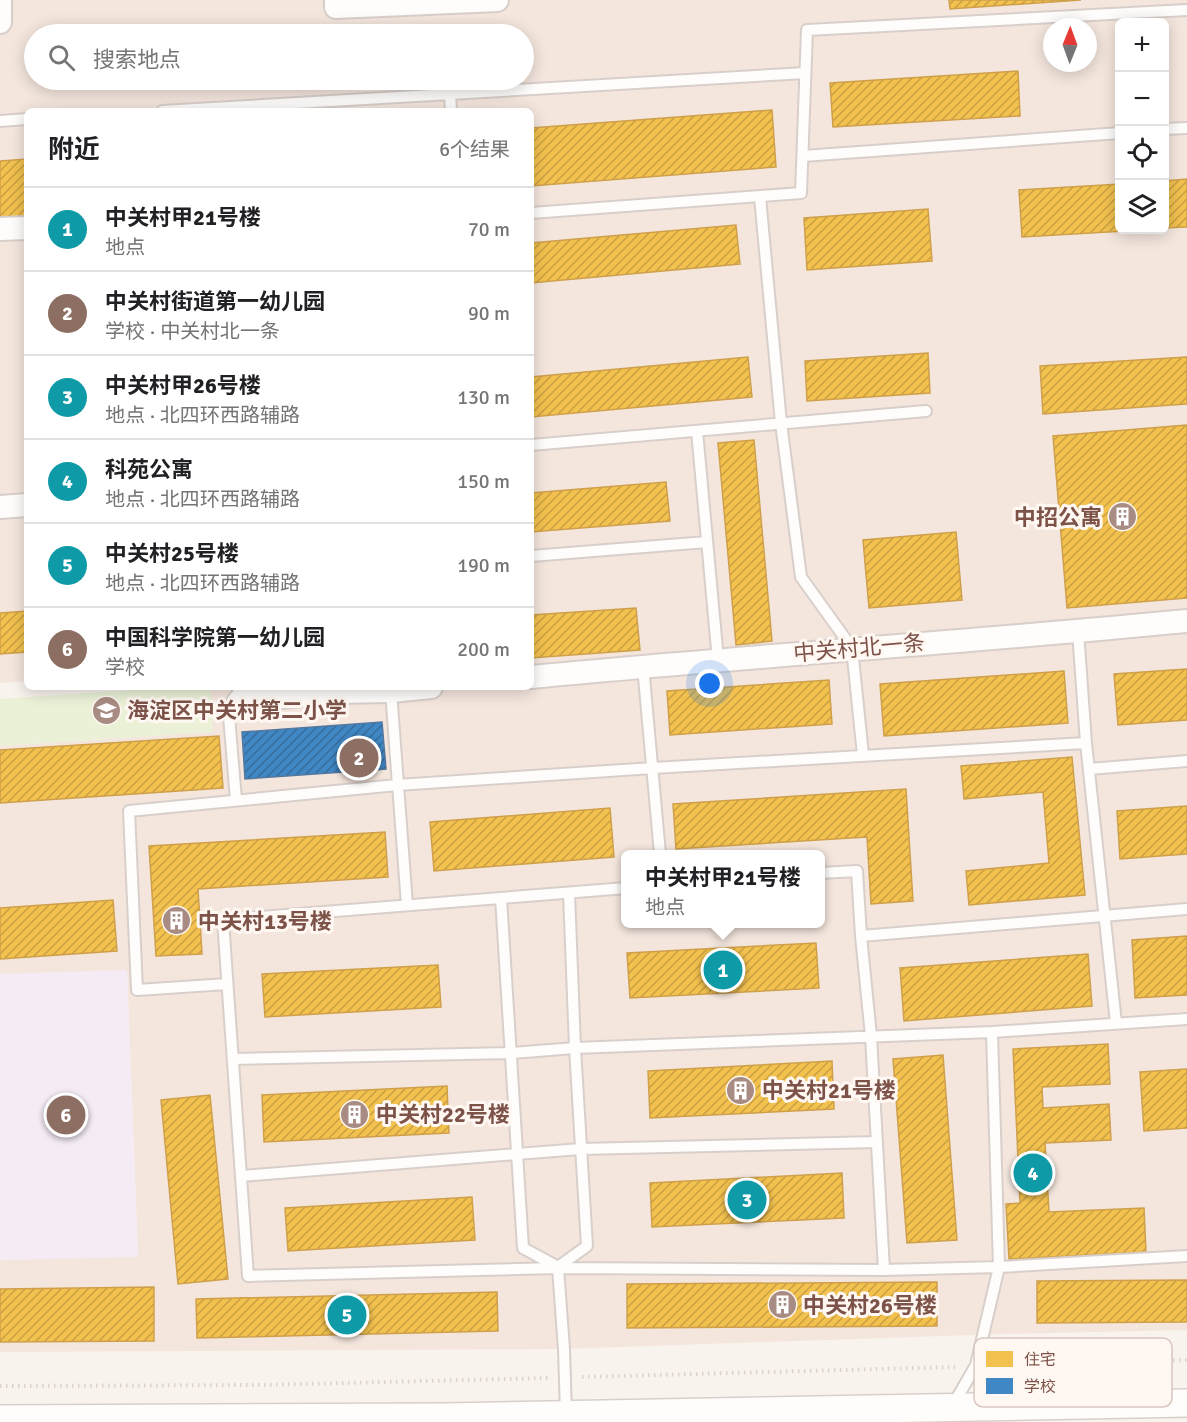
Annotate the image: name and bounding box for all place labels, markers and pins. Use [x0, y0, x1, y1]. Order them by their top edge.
building icon: 中招公寓 [1107, 501, 1139, 533]
place label: 中招公寓 [1014, 504, 1102, 531]
school or university icon: 海淀区中关村第二小学 [90, 694, 122, 726]
place label: 海淀区中关村第二小学 [127, 697, 347, 724]
pin: 2 [340, 736, 378, 780]
building icon: 中关村13号楼 [161, 905, 193, 937]
place label: 中关村13号楼 [198, 908, 332, 935]
pin: 1 [704, 948, 742, 992]
building icon: 中关村21号楼 [725, 1074, 757, 1106]
place label: 中关村21号楼 [762, 1077, 896, 1104]
pin: 6 [46, 1092, 86, 1138]
building icon: 中关村22号楼 [339, 1098, 371, 1130]
place label: 中关村22号楼 [376, 1101, 510, 1128]
pin: 4 [1014, 1150, 1052, 1196]
pin: 3 [728, 1178, 766, 1222]
building icon: 中关村26号楼 [766, 1289, 798, 1321]
pin: 5 [328, 1292, 366, 1338]
place label: 中关村26号楼 [803, 1292, 937, 1319]

